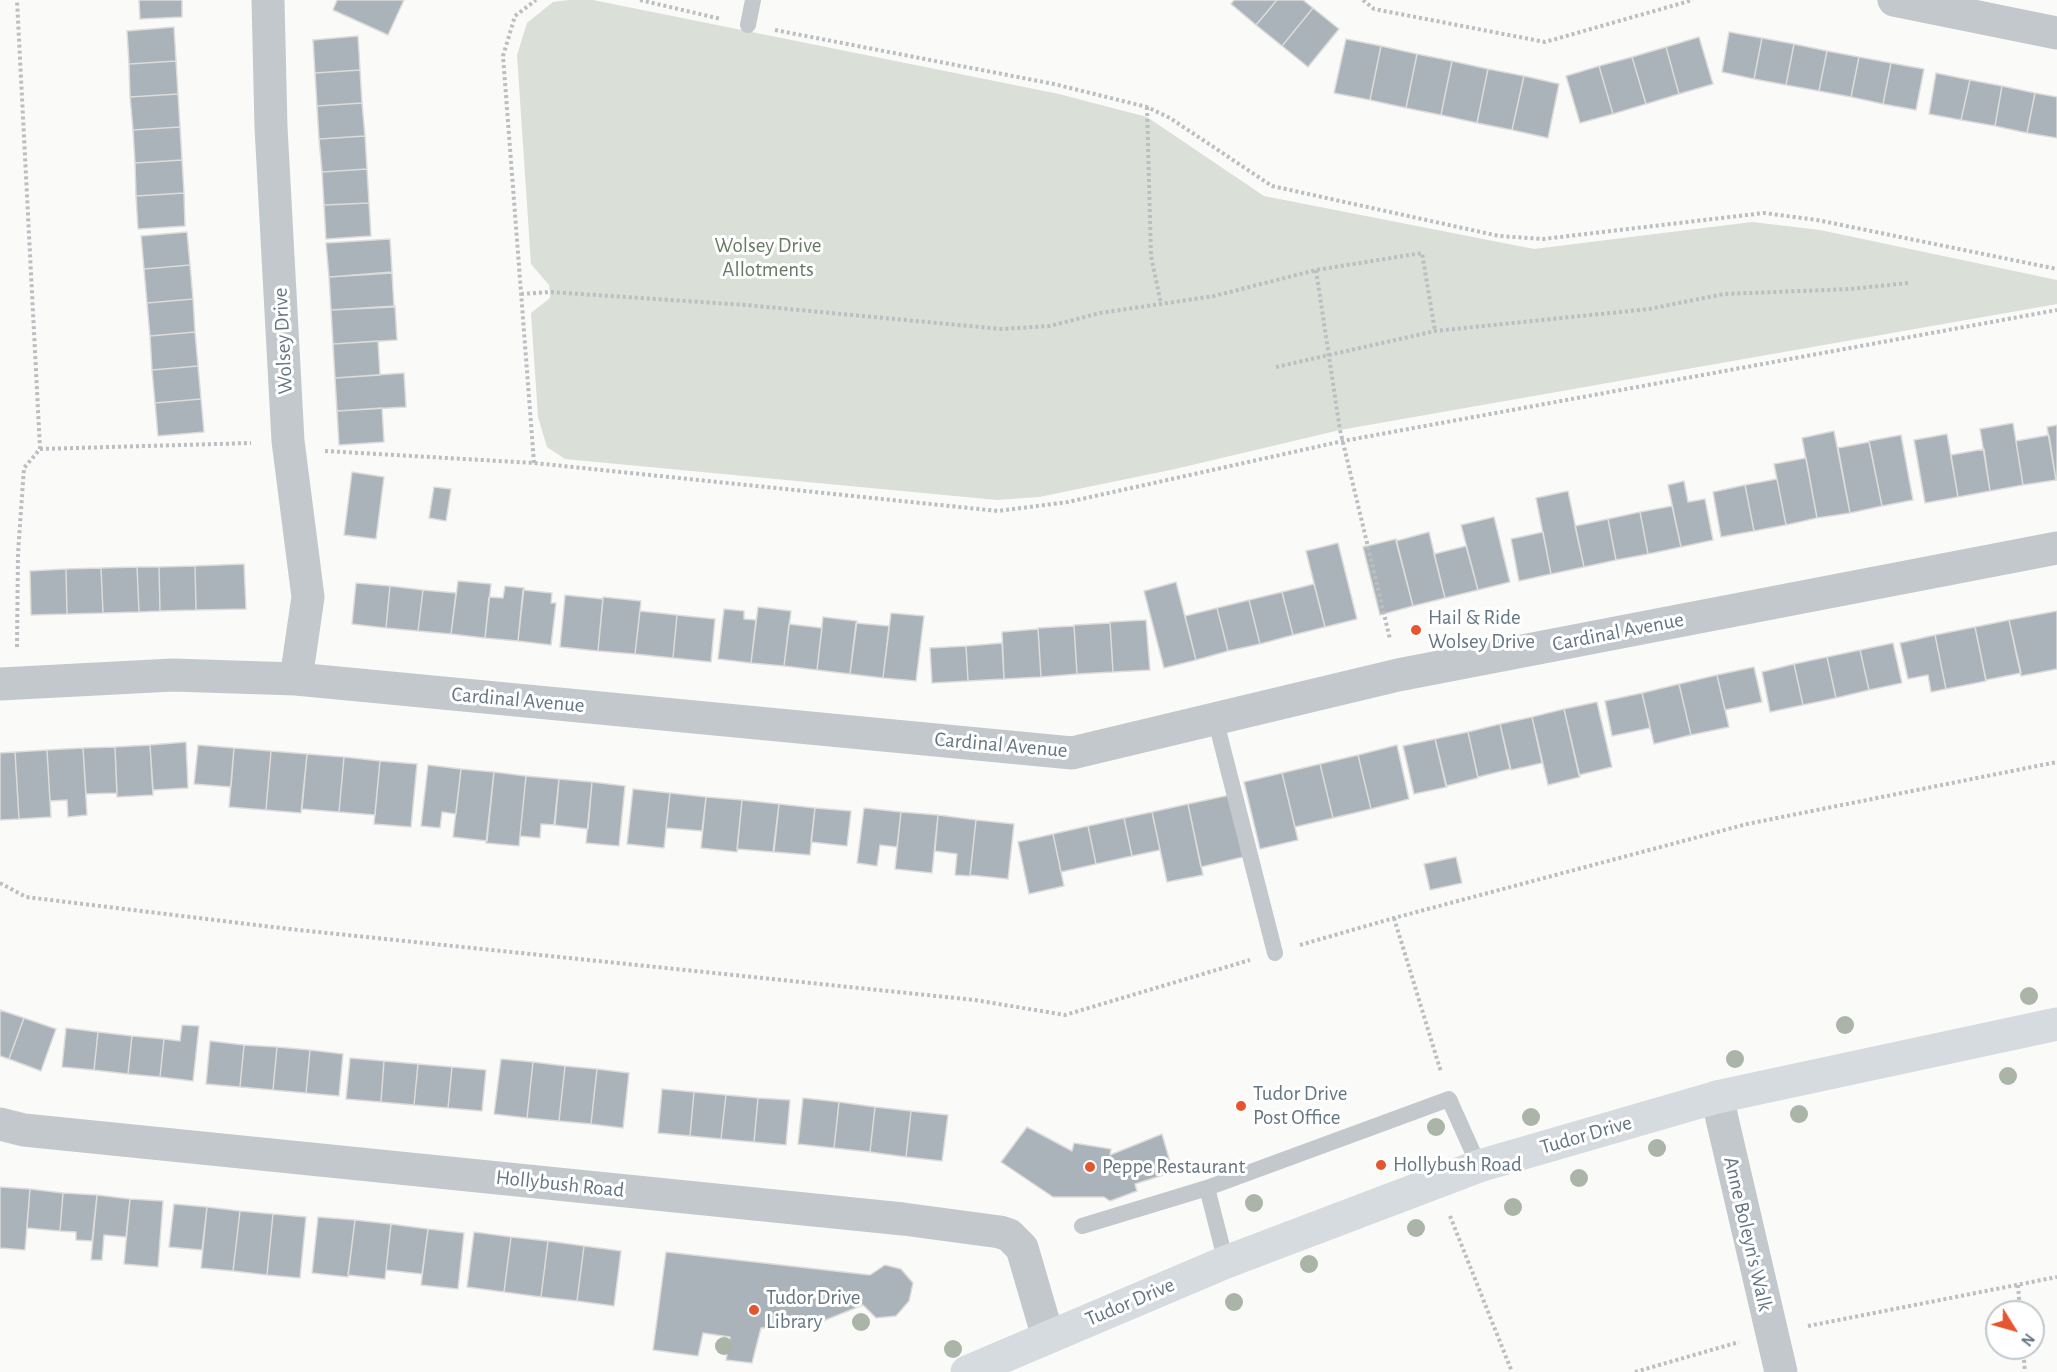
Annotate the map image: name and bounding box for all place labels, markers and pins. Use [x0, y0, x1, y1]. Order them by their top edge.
place label: Hail & Ride Wolsey Drive [1428, 605, 1535, 655]
marker: Hail & Ride Wolsey Drive [1409, 623, 1423, 637]
place label: Tudor Drive Post Office [1253, 1081, 1347, 1131]
marker: Tudor Drive Post Office [1234, 1099, 1248, 1113]
place label: Hollybush Road [1393, 1152, 1522, 1178]
place label: Peppe Restaurant [1102, 1154, 1245, 1180]
marker: Hollybush Road [1374, 1158, 1388, 1172]
marker: Peppe Restaurant [1083, 1160, 1097, 1174]
place label: Tudor Drive Library [766, 1285, 860, 1335]
marker: Tudor Drive Library [747, 1303, 761, 1317]

